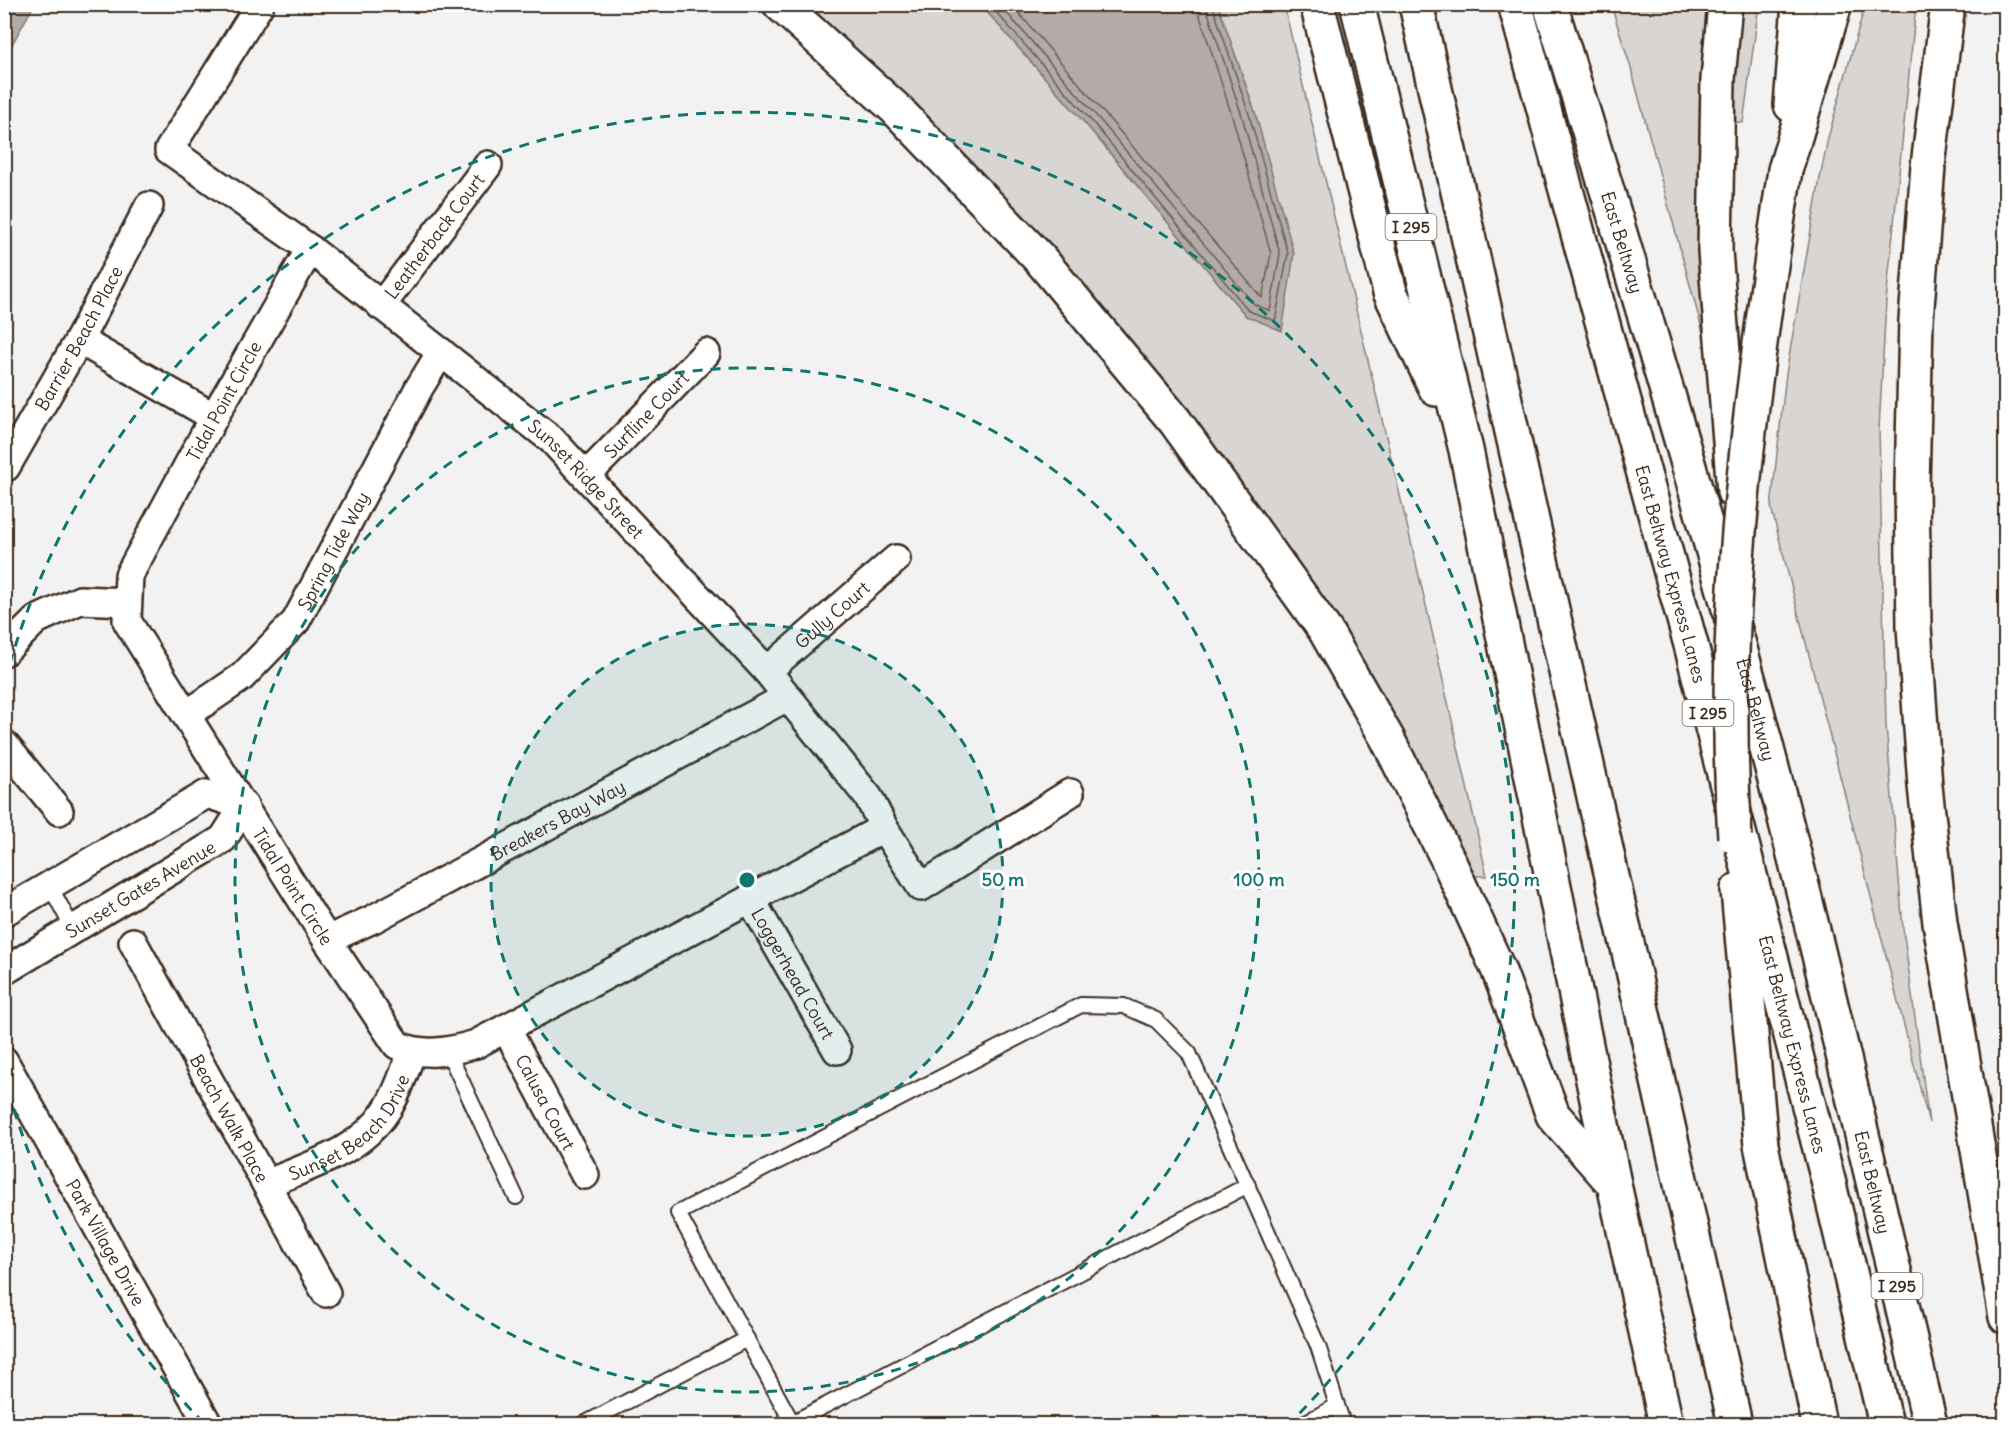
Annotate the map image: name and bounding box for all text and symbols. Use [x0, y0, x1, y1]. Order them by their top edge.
street label: Leatherback Court [379, 169, 489, 303]
street label: East Beltway [1596, 188, 1649, 296]
road number: I 295 [1386, 214, 1436, 240]
street label: Barrier Beach Place [30, 262, 127, 414]
street label: Tidal Point Circle [182, 337, 266, 465]
street label: Surfline Court [599, 366, 693, 463]
street label: Sunset Ridge Street [523, 414, 649, 543]
street label: East Beltway Express Lanes [1631, 462, 1712, 685]
street label: Spring Tide Way [292, 488, 374, 614]
street label: Gully Court [790, 576, 874, 653]
street label: East Beltway [1732, 655, 1781, 763]
road number: I 295 [1682, 700, 1734, 726]
street label: Breakers Bay Way [486, 774, 629, 866]
street label: Tidal Point Circle [248, 823, 339, 949]
street label: Sunset Gates Avenue [61, 835, 219, 943]
text: 50 m [982, 868, 1024, 891]
text: 100 m [1234, 868, 1285, 891]
text: 150 m [1490, 868, 1540, 891]
centre of rings [737, 870, 757, 890]
street label: Loggerhead Court [747, 904, 840, 1043]
street label: East Beltway Express Lanes [1754, 933, 1832, 1156]
street label: Beach Walk Place [185, 1050, 274, 1186]
street label: Calusa Court [511, 1050, 581, 1154]
street label: Sunset Beach Drive [285, 1071, 414, 1185]
street label: East Beltway [1850, 1128, 1896, 1236]
street label: Park Village Drive [61, 1175, 151, 1310]
road number: I 295 [1872, 1273, 1922, 1299]

